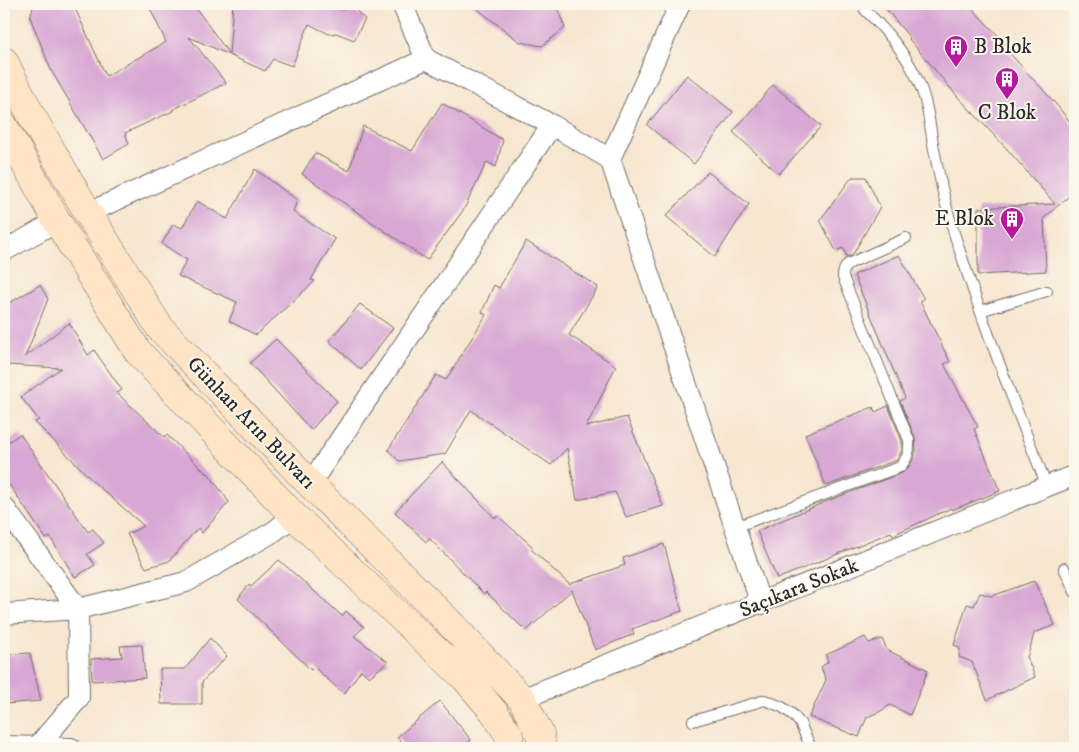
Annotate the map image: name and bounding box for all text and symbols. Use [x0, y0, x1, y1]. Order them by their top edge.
building icon: B Blok [943, 34, 969, 68]
place label: B Blok [974, 34, 1032, 60]
building icon: C Blok [994, 66, 1020, 100]
place label: C Blok [978, 100, 1037, 126]
place label: E Blok [935, 206, 995, 232]
building icon: E Blok [999, 206, 1025, 240]
street label: Günhan Arın Bulvarı [181, 351, 321, 495]
street label: Saçıkara Sokak [736, 552, 863, 624]

